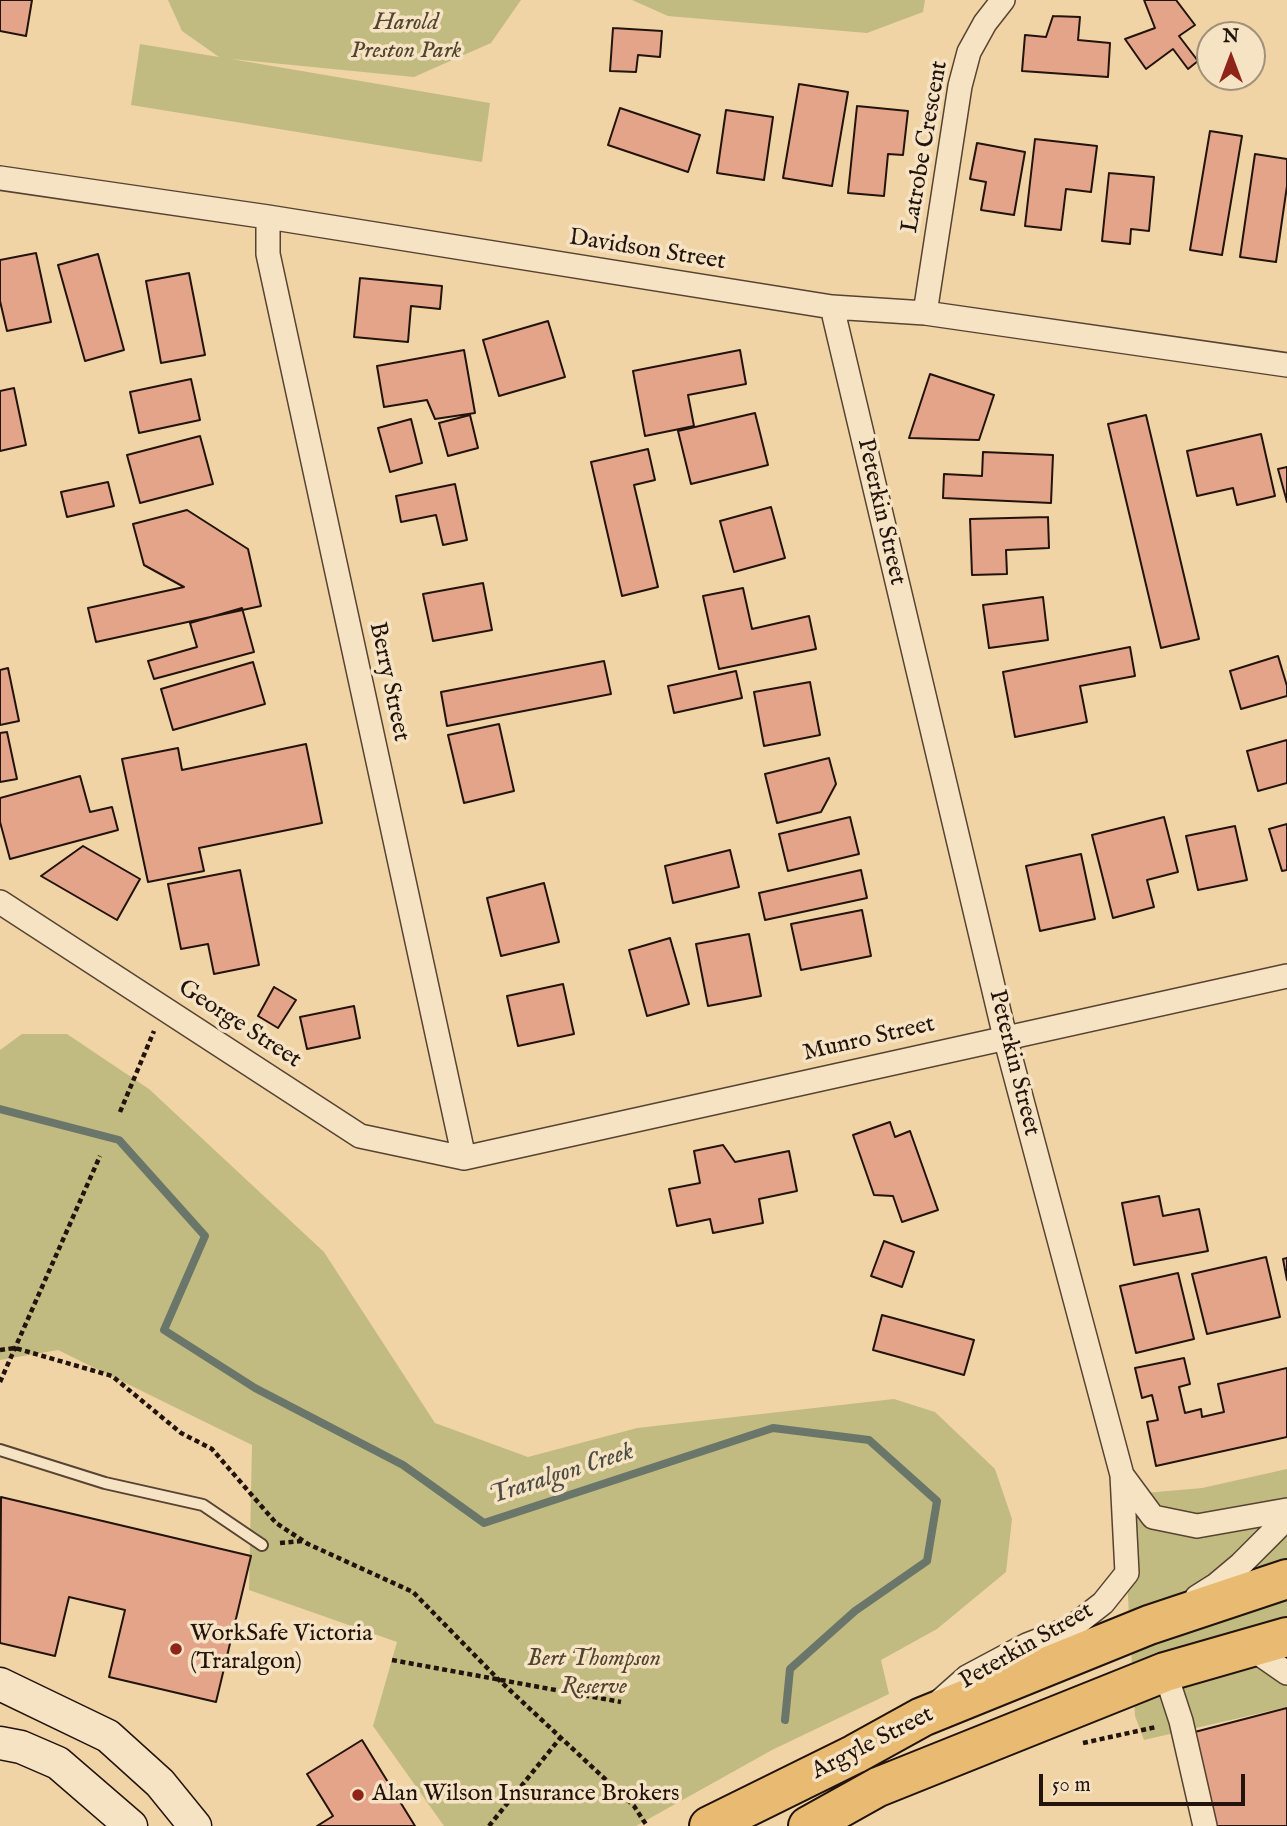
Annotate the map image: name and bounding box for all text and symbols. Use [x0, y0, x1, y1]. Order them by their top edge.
park label: Harold Preston Park [351, 10, 461, 66]
north arrow [1196, 21, 1266, 91]
text: N [1223, 25, 1239, 49]
street label: Latrobe Crescent [897, 59, 955, 235]
street label: Davidson Street [567, 224, 727, 278]
street label: Peterkin Street [849, 436, 911, 588]
street label: Berry Street [361, 620, 415, 744]
street label: George Street [172, 975, 306, 1075]
street label: Peterkin Street [981, 987, 1045, 1139]
street label: Munro Street [800, 1011, 938, 1069]
water label: Traralgon Creek [486, 1437, 638, 1513]
street label: Peterkin Street [955, 1597, 1099, 1697]
place label: WorkSafe Victoria (Traralgon) [190, 1621, 373, 1677]
marker: WorkSafe Victoria (Traralgon) [168, 1641, 184, 1657]
park label: Bert Thompson Reserve [527, 1646, 661, 1702]
street label: Argyle Street [807, 1701, 939, 1787]
scale bar [1042, 1759, 1248, 1803]
text: 50 m [1052, 1772, 1091, 1799]
place label: Alan Wilson Insurance Brokers [372, 1781, 679, 1809]
marker: Alan Wilson Insurance Brokers [350, 1787, 366, 1803]

